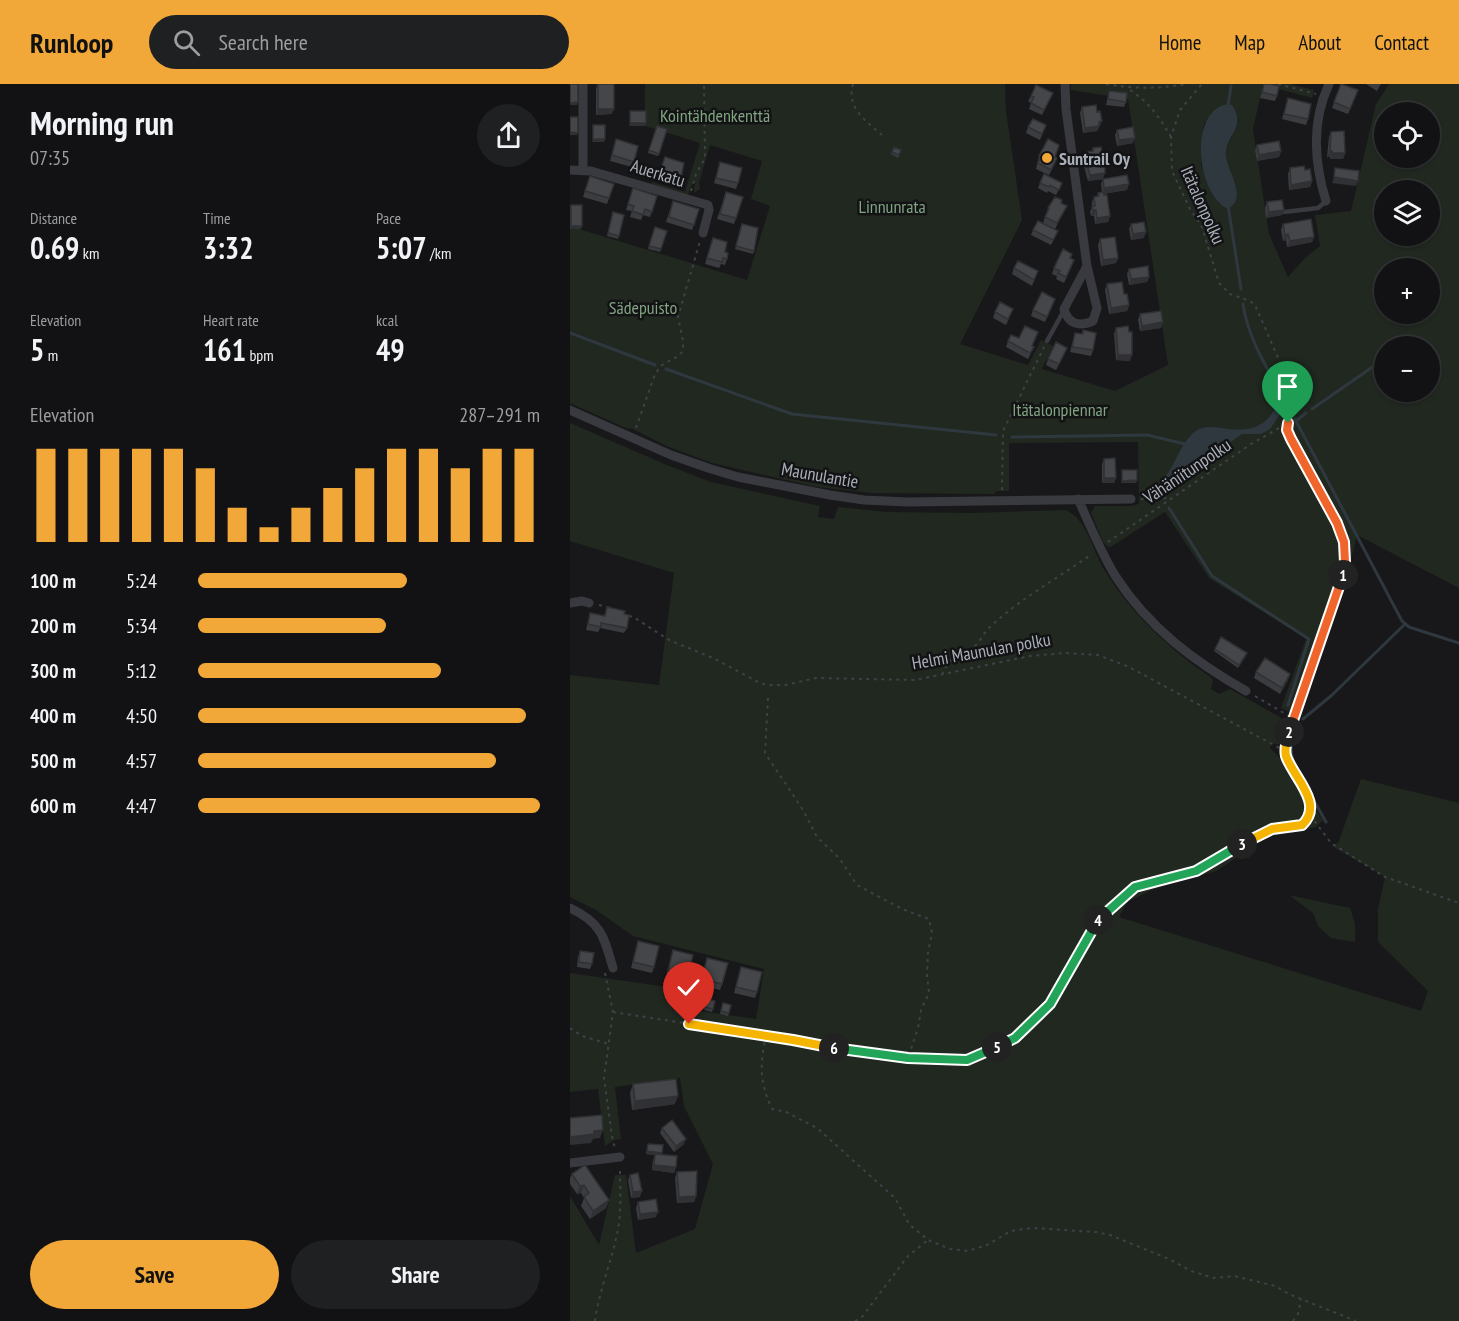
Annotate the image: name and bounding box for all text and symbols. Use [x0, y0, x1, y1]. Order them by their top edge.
search box [149, 15, 569, 69]
text: Runloop [30, 24, 113, 61]
icon: search [170, 26, 203, 59]
text: Search here [218, 28, 308, 56]
text: Home [1159, 29, 1201, 56]
text: Map [1234, 29, 1265, 56]
text: About [1298, 29, 1341, 56]
text: Contact [1374, 29, 1429, 56]
text: Morning run [30, 101, 174, 144]
map controls [1374, 102, 1440, 402]
button: locate [1374, 102, 1440, 168]
button: share [477, 104, 540, 167]
park label: Kointähdenkenttä [660, 104, 770, 127]
text: 07:35 [30, 145, 70, 171]
place label: Suntrail Oy [1059, 147, 1131, 170]
marker: Suntrail Oy [1040, 151, 1054, 165]
street label: Auerkatu [628, 154, 688, 192]
street label: Itätalonpolku [1176, 162, 1230, 248]
button: layers [1374, 180, 1440, 246]
park label: Linnunrata [858, 195, 926, 218]
text: Distance [30, 208, 77, 228]
text: Time [203, 208, 231, 228]
text: Pace [376, 208, 401, 228]
text: 0.69 [30, 228, 79, 267]
text: 3:32 [203, 228, 254, 267]
text: 5:07 [376, 228, 427, 267]
text: km [79, 243, 99, 263]
text: /km [427, 243, 451, 263]
button: + [1374, 258, 1440, 324]
park label: Sädepuisto [609, 296, 677, 319]
text: Elevation [30, 310, 81, 330]
text: Heart rate [203, 310, 259, 330]
text: kcal [376, 310, 398, 330]
text: 5 [30, 330, 44, 369]
text: 161 [203, 330, 246, 369]
text: 49 [376, 330, 405, 369]
button: − [1374, 336, 1440, 402]
text: m [44, 345, 58, 365]
text: bpm [246, 345, 274, 365]
pin [1262, 361, 1313, 423]
icon: arrive [1271, 370, 1304, 403]
park label: Itätalonpiennar [1012, 398, 1108, 421]
text: Elevation [30, 402, 94, 428]
text: 287–291 m [459, 402, 540, 428]
street label: Vähäniitunpolku [1138, 433, 1235, 509]
street label: Maunulantie [780, 457, 860, 493]
pin: 1 [1328, 560, 1358, 590]
text: 1 [1339, 565, 1347, 585]
text: 100 m [30, 568, 76, 594]
text: 5:24 [126, 568, 157, 594]
text: 200 m [30, 613, 76, 639]
text: 5:34 [126, 613, 157, 639]
street label: Helmi Maunulan polku [910, 627, 1052, 675]
text: 300 m [30, 658, 76, 684]
text: 5:12 [126, 658, 157, 684]
text: 400 m [30, 703, 76, 729]
text: 4:50 [126, 703, 157, 729]
pin: 2 [1274, 717, 1304, 747]
text: 2 [1285, 722, 1293, 742]
text: 500 m [30, 748, 76, 774]
text: 4:57 [126, 748, 157, 774]
text: 600 m [30, 793, 76, 819]
text: 4:47 [126, 793, 157, 819]
pin: 3 [1227, 829, 1257, 859]
text: 3 [1238, 834, 1246, 854]
pin: 4 [1083, 905, 1113, 935]
text: 4 [1094, 910, 1102, 930]
pin [663, 962, 714, 1024]
icon: check [672, 971, 705, 1004]
pin: 5 [982, 1032, 1012, 1062]
pin: 6 [819, 1033, 849, 1063]
text: 5 [993, 1037, 1001, 1057]
text: 6 [830, 1038, 838, 1058]
button: Save [30, 1240, 279, 1309]
button: Share [291, 1240, 540, 1309]

